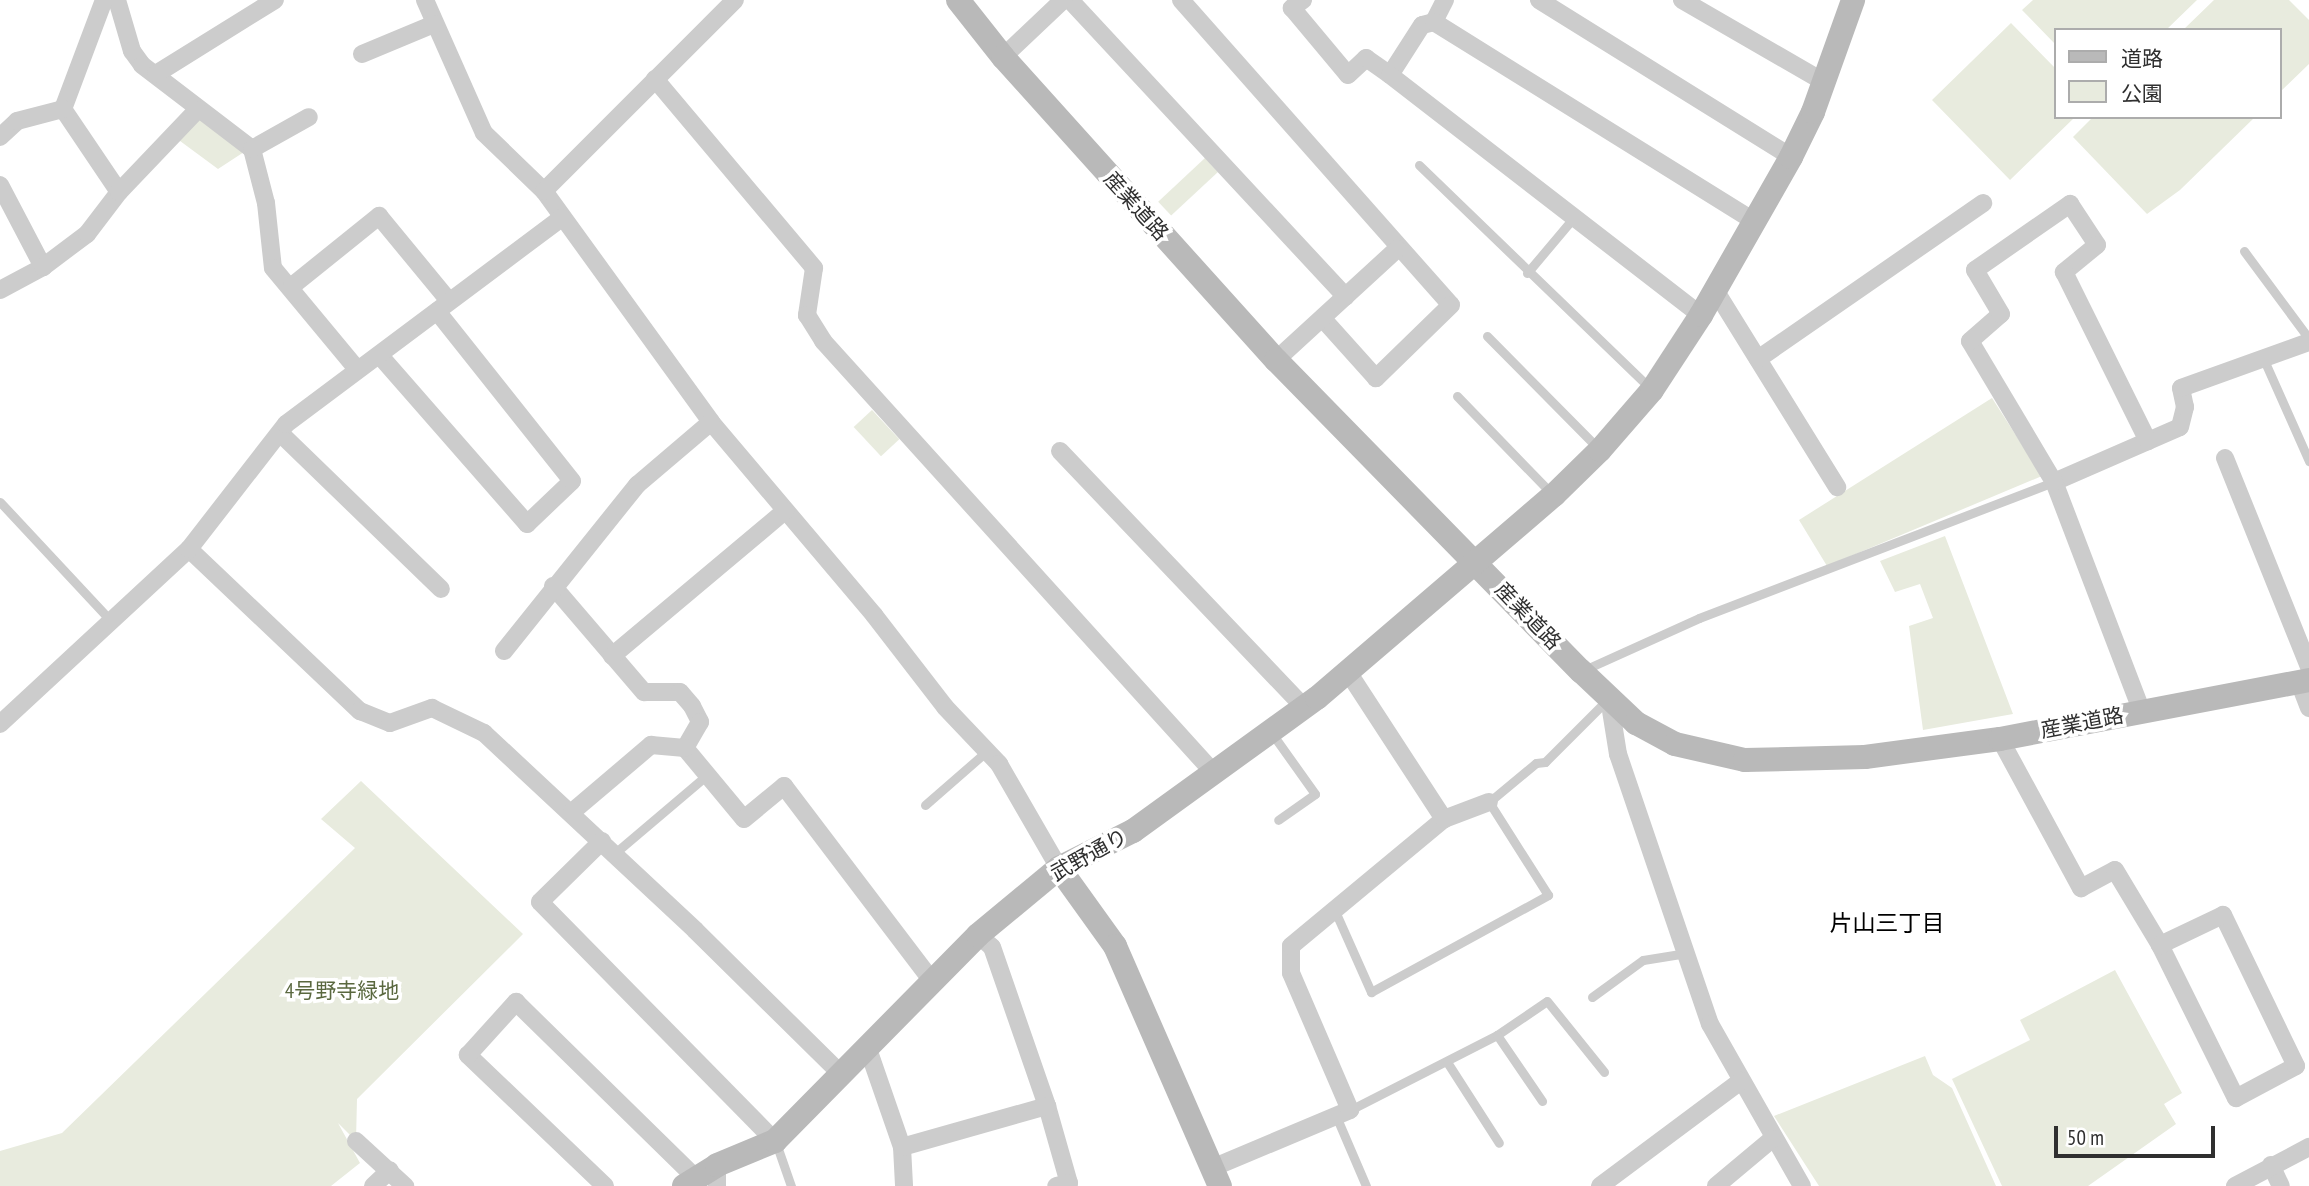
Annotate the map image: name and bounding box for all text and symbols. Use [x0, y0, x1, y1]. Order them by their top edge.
legend [2054, 28, 2281, 119]
text: 道路 [2121, 45, 2163, 72]
text: 公園 [2121, 80, 2163, 107]
street label: 産業道路 [1099, 166, 1173, 246]
street label: 産業道路 [1490, 577, 1566, 655]
street label: 産業道路 [2038, 703, 2126, 743]
street label: 武野通り [1046, 824, 1132, 886]
district label: 片山三丁目 [1830, 909, 1944, 937]
park label: 4号野寺緑地 [285, 978, 399, 1004]
scale bar [2057, 1112, 2218, 1156]
text: 50 m [2067, 1124, 2104, 1151]

